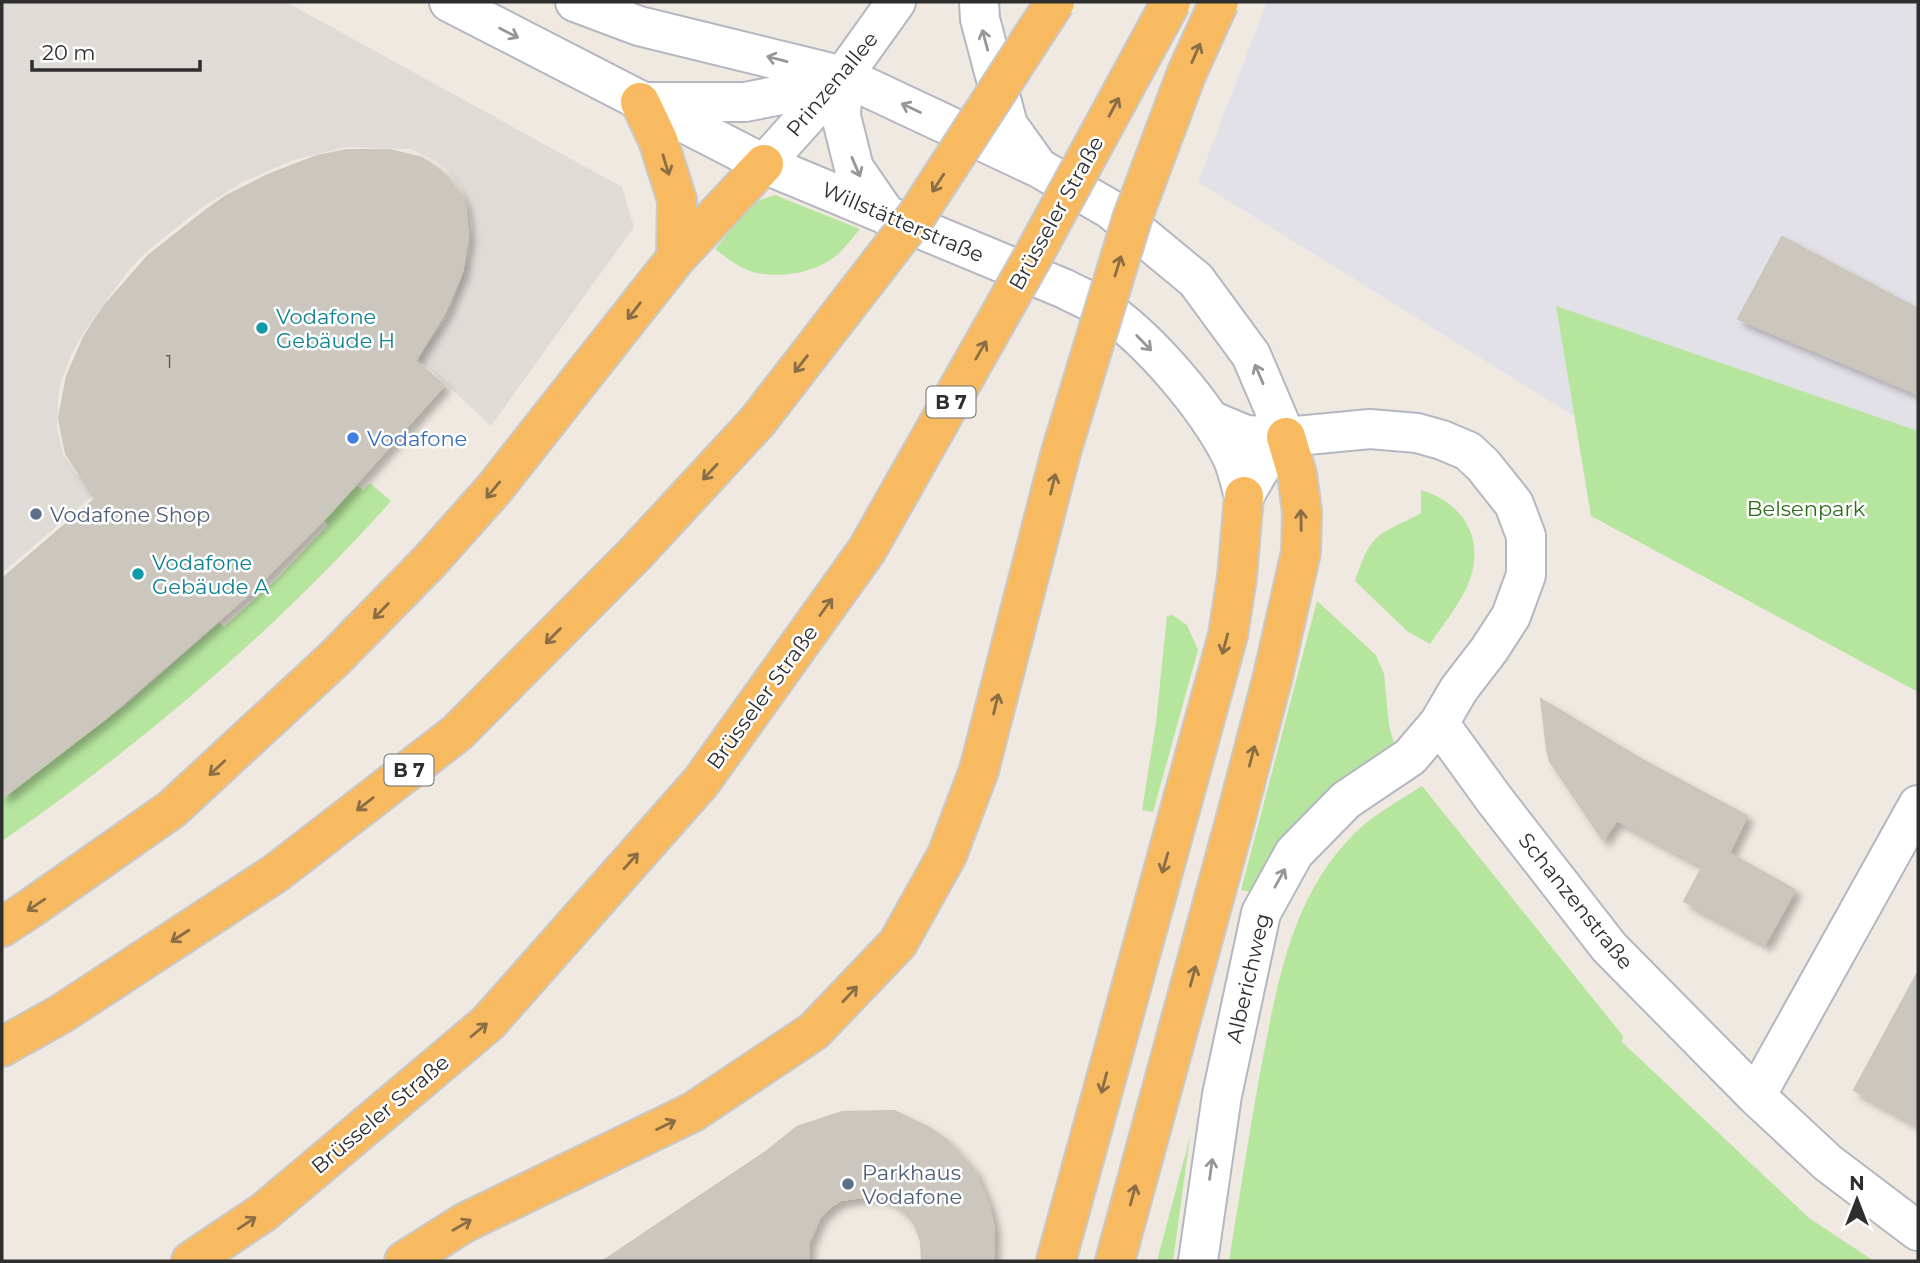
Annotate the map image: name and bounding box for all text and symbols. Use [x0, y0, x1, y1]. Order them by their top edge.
street label: Prinzenallee [781, 26, 883, 142]
one-way arrow [498, 27, 519, 40]
scale bar [32, 28, 200, 72]
one-way arrow [978, 29, 991, 51]
text: 20 m [42, 40, 96, 65]
one-way arrow [1191, 42, 1204, 63]
one-way arrow [766, 52, 788, 65]
one-way arrow [1107, 97, 1121, 118]
one-way arrow [901, 101, 922, 114]
street label: Brüsseler Straße [1003, 132, 1109, 294]
one-way arrow [660, 154, 673, 176]
one-way arrow [850, 156, 863, 177]
one-way arrow [931, 172, 945, 192]
street label: Willstätterstraße [818, 177, 988, 267]
one-way arrow [1112, 255, 1125, 277]
one-way arrow [626, 302, 641, 320]
place label: Vodafone Gebäude H [276, 304, 395, 353]
marker: Vodafone Gebäude H [254, 320, 270, 336]
one-way arrow [1135, 334, 1152, 351]
one-way arrow [974, 340, 988, 360]
house number: 1 [166, 351, 172, 373]
one-way arrow [794, 355, 809, 373]
one-way arrow [1252, 364, 1265, 385]
road number: B 7 [926, 386, 976, 418]
place label: Vodafone [367, 426, 467, 451]
marker: Vodafone [345, 430, 361, 446]
one-way arrow [702, 463, 719, 480]
one-way arrow [1047, 473, 1060, 495]
one-way arrow [485, 480, 501, 498]
park label: Belsenpark [1747, 496, 1866, 521]
place label: Vodafone Shop [50, 502, 210, 527]
marker: Vodafone Shop [28, 506, 44, 522]
one-way arrow [1295, 509, 1308, 532]
place label: Vodafone Gebäude A [152, 550, 270, 599]
marker: Vodafone Gebäude A [130, 566, 146, 582]
one-way arrow [818, 598, 833, 617]
one-way arrow [373, 602, 390, 619]
street label: Brüsseler Straße [701, 620, 823, 774]
one-way arrow [545, 628, 562, 645]
one-way arrow [1218, 633, 1231, 655]
one-way arrow [990, 693, 1003, 716]
one-way arrow [1246, 746, 1259, 768]
road number: B 7 [384, 754, 434, 786]
one-way arrow [209, 759, 226, 776]
one-way arrow [357, 796, 375, 811]
street label: Schanzenstraße [1513, 828, 1639, 974]
one-way arrow [1157, 852, 1170, 874]
one-way arrow [623, 853, 639, 871]
one-way arrow [1273, 869, 1287, 889]
one-way arrow [27, 898, 46, 912]
street label: Alberichweg [1221, 911, 1275, 1045]
one-way arrow [171, 929, 191, 943]
one-way arrow [1187, 965, 1200, 987]
one-way arrow [841, 986, 858, 1003]
one-way arrow [469, 1023, 487, 1038]
street label: Brüsseler Straße [306, 1049, 454, 1179]
one-way arrow [1097, 1071, 1110, 1093]
one-way arrow [655, 1118, 676, 1131]
one-way arrow [1205, 1159, 1218, 1181]
place label: Parkhaus Vodafone [862, 1160, 962, 1209]
north arrow [1822, 1165, 1892, 1235]
text: N [1849, 1172, 1865, 1195]
marker: Parkhaus Vodafone [840, 1176, 856, 1192]
one-way arrow [1127, 1185, 1140, 1207]
one-way arrow [237, 1216, 256, 1230]
one-way arrow [451, 1218, 471, 1232]

